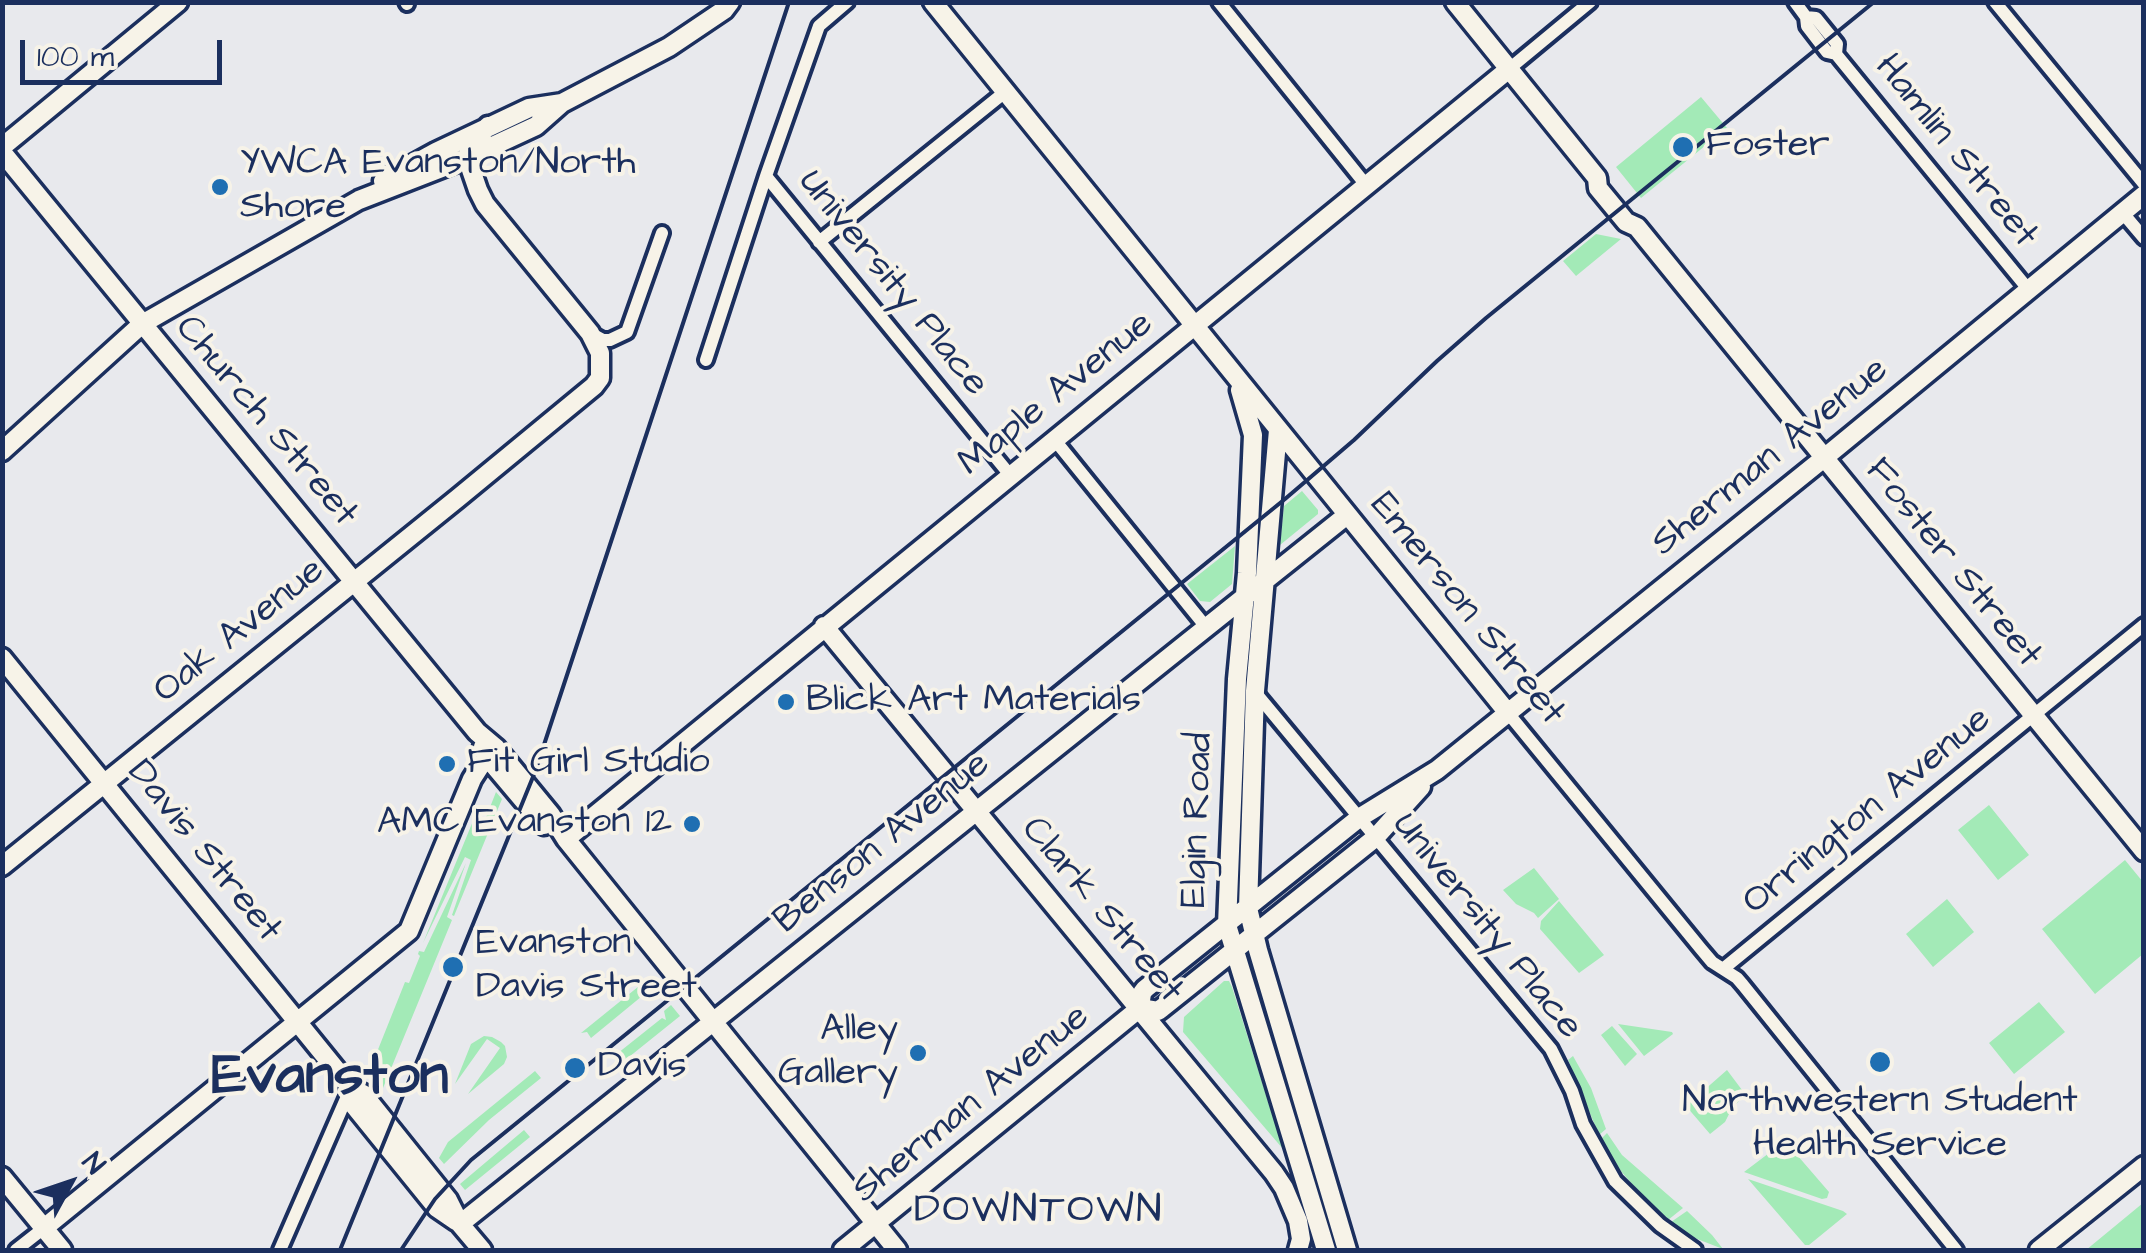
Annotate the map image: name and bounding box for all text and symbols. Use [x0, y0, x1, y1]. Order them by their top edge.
scale bar [25, 20, 228, 82]
text: 100 m [37, 36, 114, 78]
street label: Hamlin Street [1863, 46, 2047, 258]
place label: Foster [1706, 124, 1830, 170]
marker: Foster [1670, 134, 1696, 160]
place label: YWCA Evanston/North Shore [240, 142, 635, 232]
street label: University Place [787, 162, 997, 406]
marker: YWCA Evanston/North Shore [209, 176, 231, 198]
street label: Maple Avenue [951, 303, 1163, 487]
street label: Church Street [164, 307, 366, 537]
street label: Sherman Avenue [1643, 349, 1899, 567]
street label: Foster Street [1854, 450, 2050, 678]
street label: Emerson Street [1358, 485, 1574, 735]
street label: Oak Avenue [145, 549, 335, 715]
place label: Blick Art Materials [806, 679, 1141, 725]
marker: Blick Art Materials [775, 691, 797, 713]
street label: Orrington Avenue [1735, 698, 2001, 926]
street label: Elgin Road [1173, 732, 1225, 908]
place label: Fit Girl Studio [467, 741, 710, 787]
street label: Benson Avenue [766, 743, 1000, 945]
street label: Davis Street [116, 752, 290, 952]
marker: Fit Girl Studio [436, 753, 458, 775]
place label: AMC Evanston 12 [377, 801, 672, 847]
street label: University Place [1381, 805, 1591, 1049]
street label: Clark Street [1010, 809, 1192, 1013]
marker: AMC Evanston 12 [681, 813, 703, 835]
place label: Evanston Davis Street [476, 922, 697, 1012]
marker: Evanston Davis Street [440, 954, 466, 980]
street label: Sherman Avenue [844, 996, 1100, 1214]
place label: Alley Gallery [778, 1008, 898, 1098]
marker: Alley Gallery [907, 1042, 929, 1064]
district label: Evanston [211, 1045, 449, 1115]
place label: Davis [598, 1045, 687, 1091]
marker: Northwestern Student Health Service [1867, 1049, 1893, 1075]
marker: Davis [562, 1055, 588, 1081]
place label: Northwestern Student Health Service [1682, 1080, 2078, 1170]
north arrow [20, 1133, 120, 1233]
text: N [73, 1144, 114, 1183]
district label: DOWNTOWN [914, 1189, 1164, 1237]

